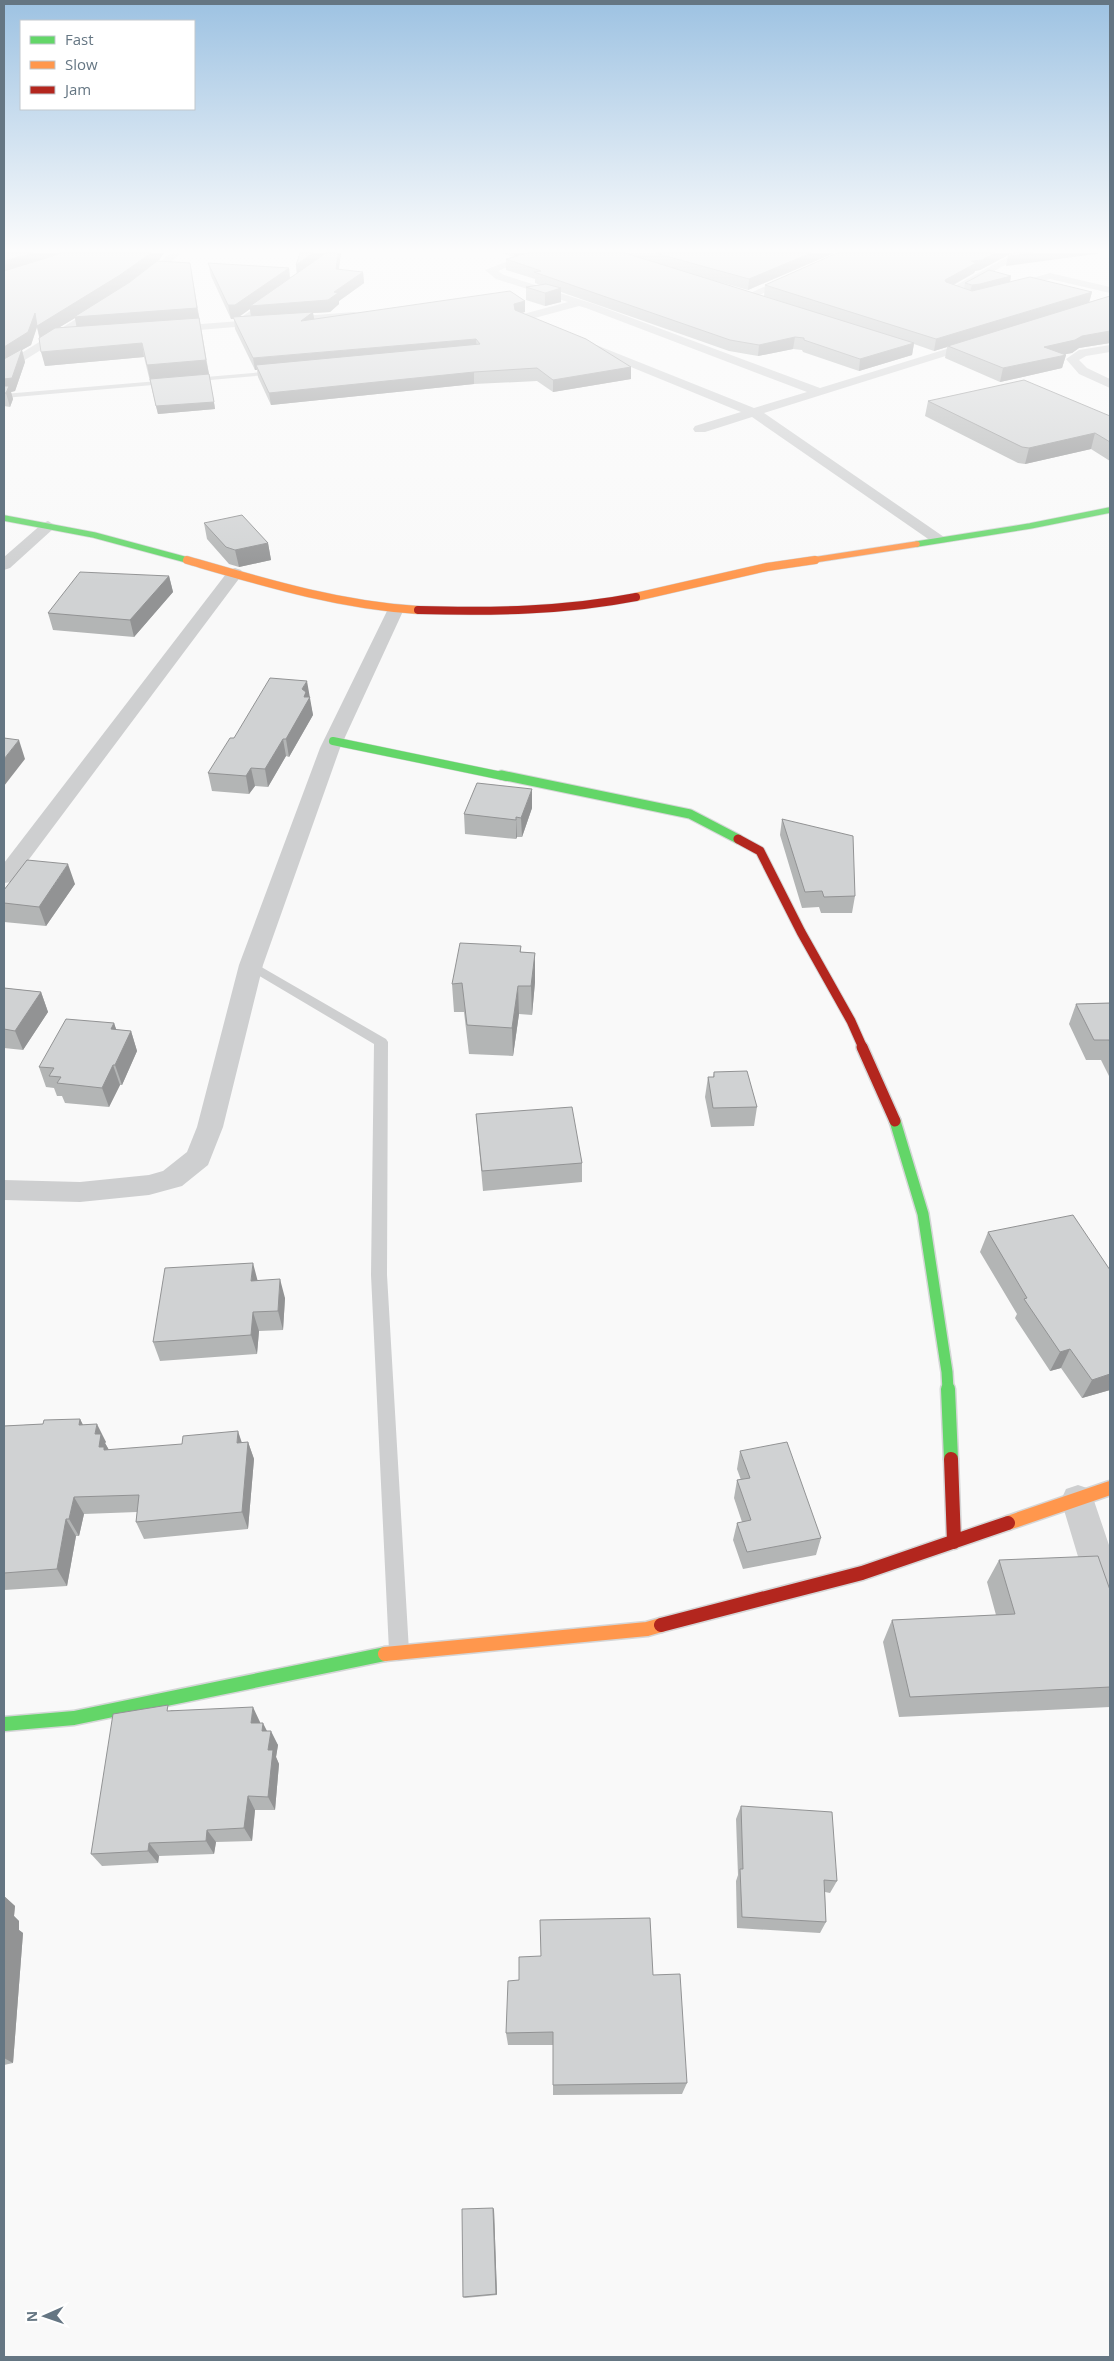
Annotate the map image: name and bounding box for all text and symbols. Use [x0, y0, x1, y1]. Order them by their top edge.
legend [20, 20, 195, 110]
text: Fast [65, 29, 94, 49]
text: Slow [65, 54, 98, 74]
text: Jam [63, 79, 91, 99]
north arrow [20, 2291, 70, 2341]
text: N [22, 2310, 41, 2322]

